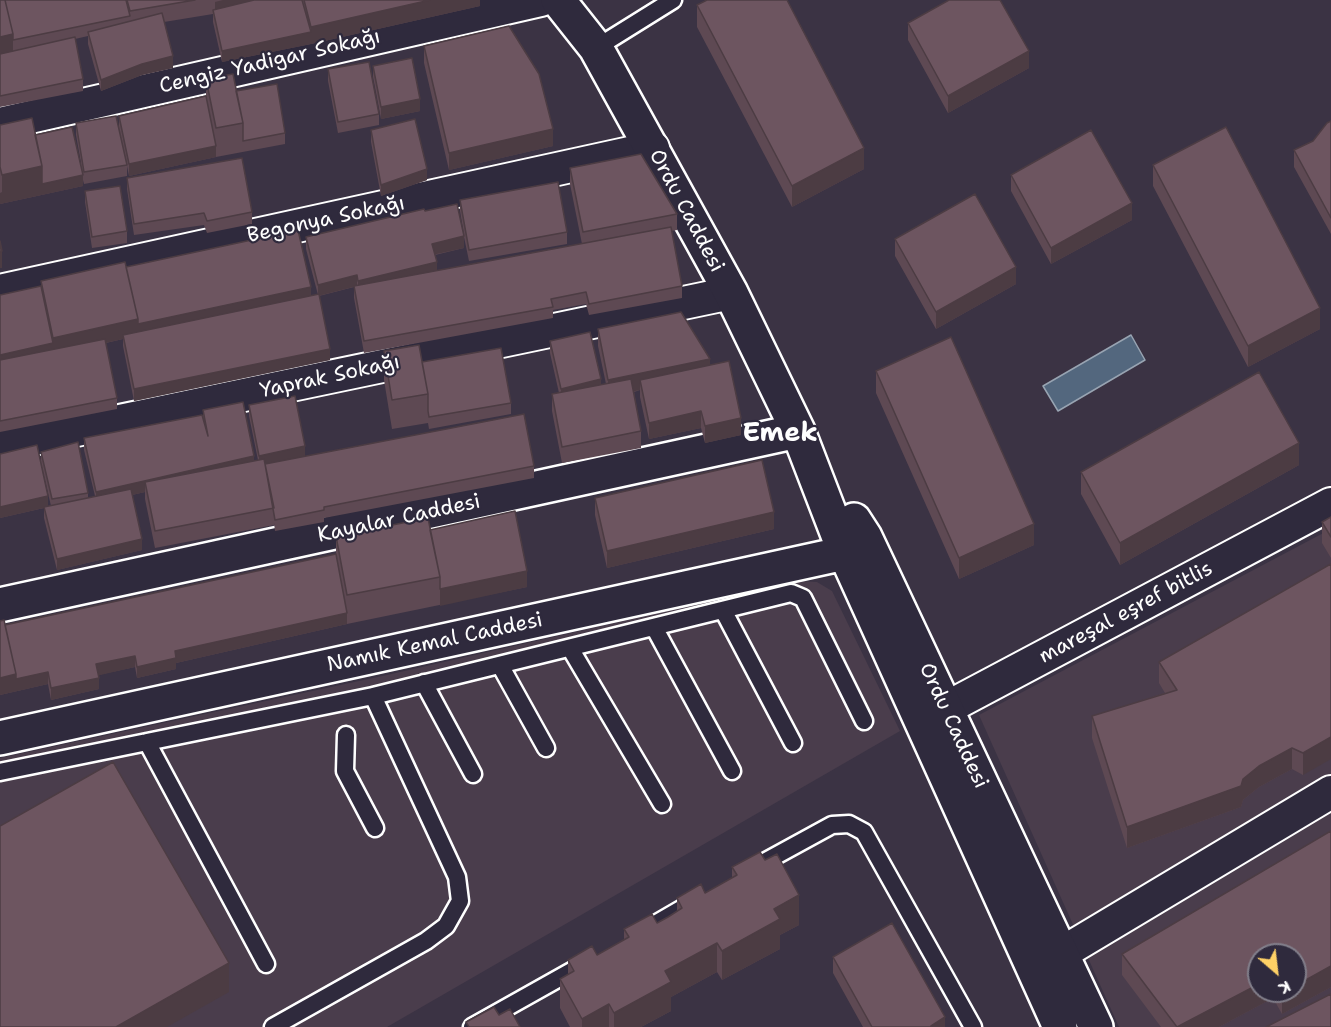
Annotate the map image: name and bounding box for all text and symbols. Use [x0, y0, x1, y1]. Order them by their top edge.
street label: Cengiz Yadigar Sokağı [157, 24, 383, 100]
street label: Ordu Caddesi [643, 145, 729, 277]
street label: Begonya Sokağı [245, 191, 407, 249]
street label: Yaprak Sokağı [258, 350, 402, 404]
district label: Emek [742, 418, 818, 450]
street label: Kayalar Caddesi [315, 489, 483, 549]
street label: mareşal eşref bitlis [1035, 556, 1217, 670]
street label: Namık Kemal Caddesi [325, 608, 545, 678]
street label: Ordu Caddesi [913, 659, 993, 793]
north arrow [1247, 943, 1307, 1003]
text: K [1275, 976, 1295, 999]

